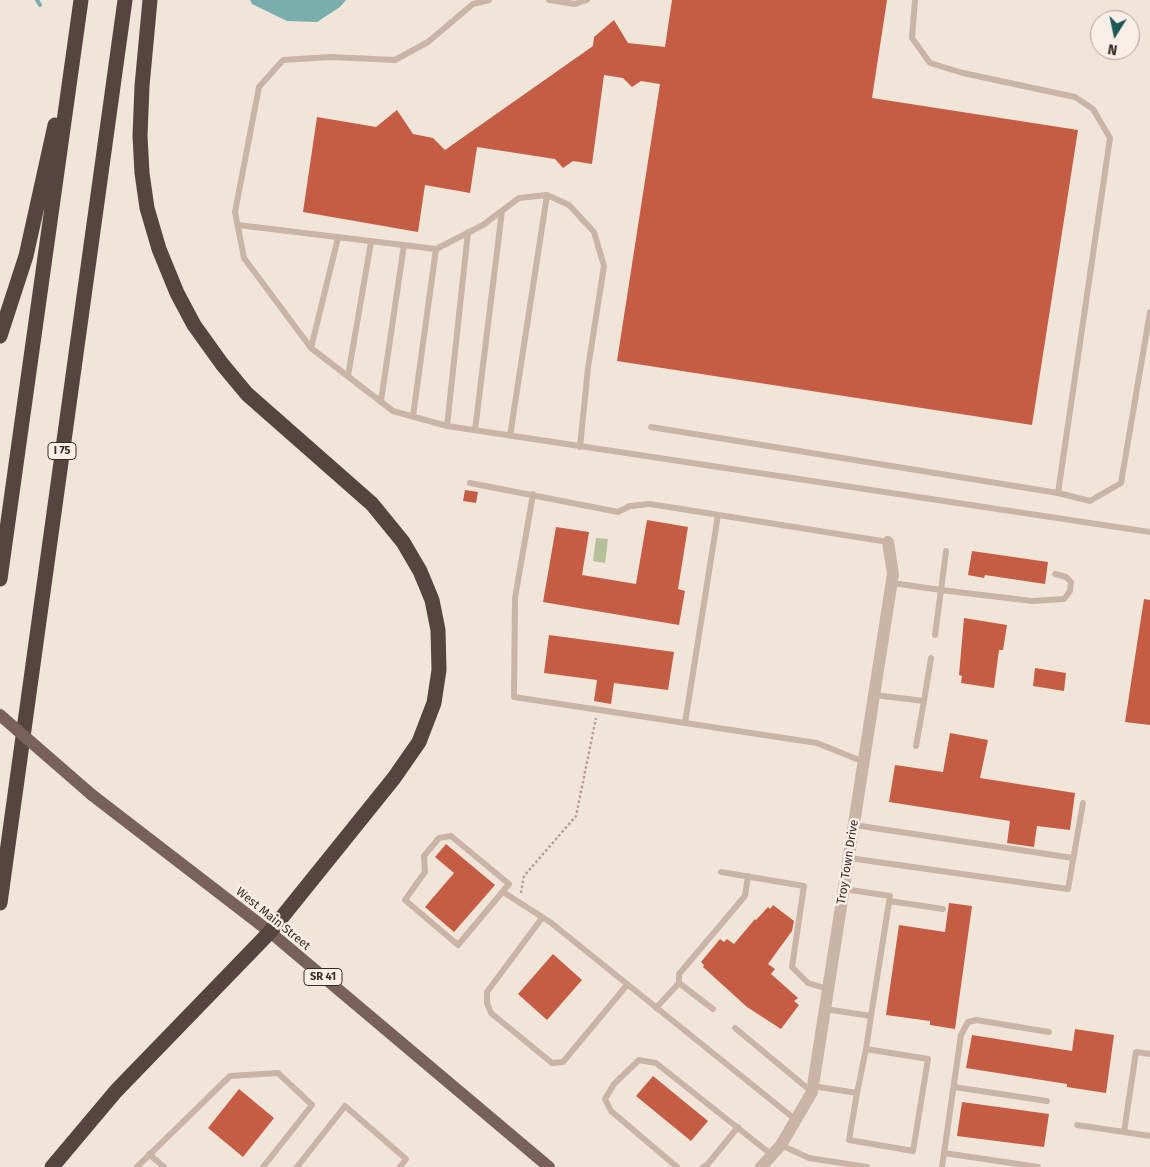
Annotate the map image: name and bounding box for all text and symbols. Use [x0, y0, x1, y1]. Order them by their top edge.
north arrow [1090, 10, 1140, 60]
text: N [1106, 40, 1119, 58]
road number: I 75 [48, 442, 76, 460]
street label: Troy Town Drive [834, 819, 862, 905]
street label: West Main Street [233, 885, 313, 953]
road number: SR 41 [304, 969, 342, 986]

